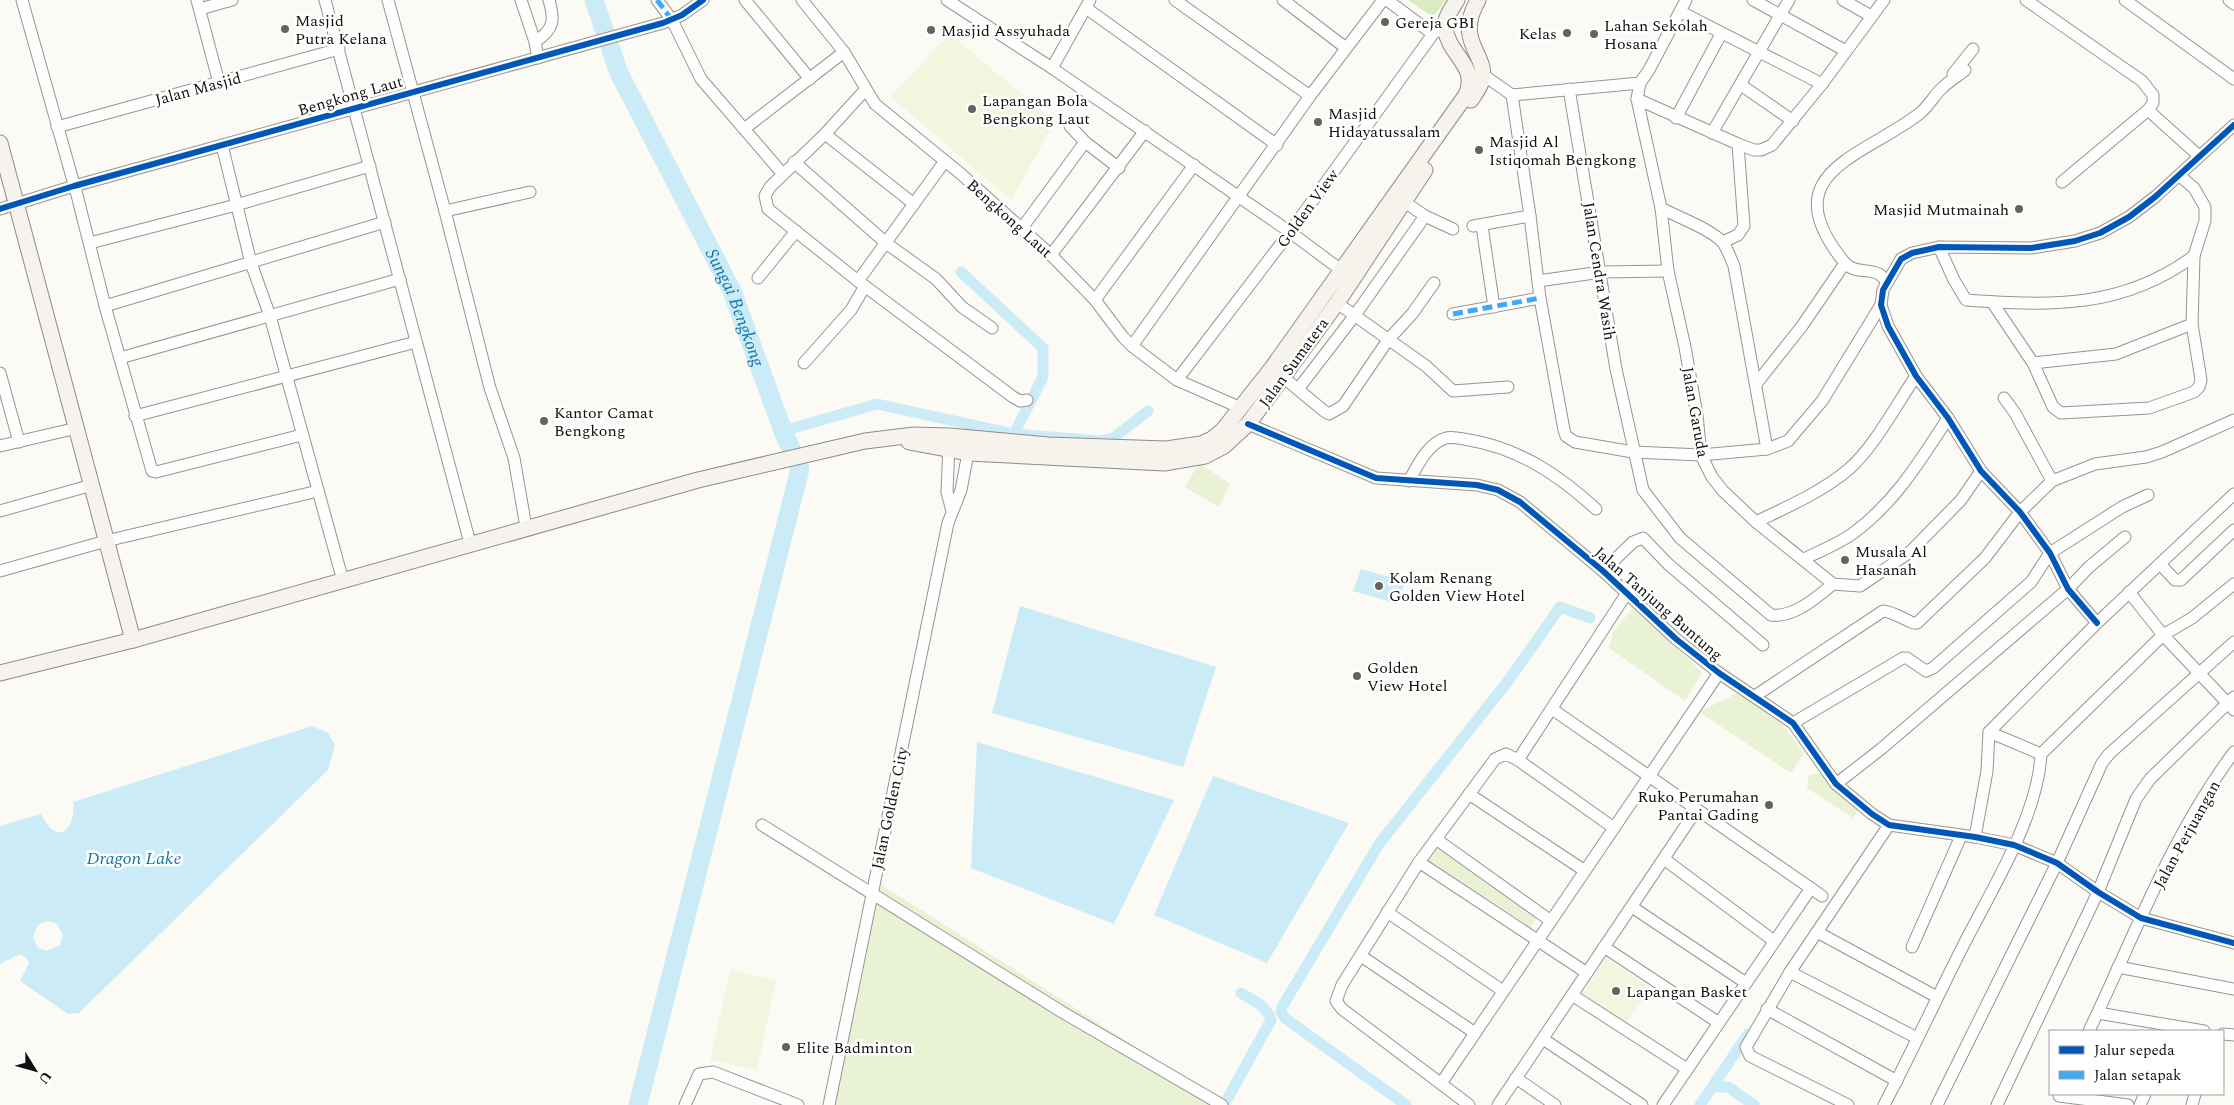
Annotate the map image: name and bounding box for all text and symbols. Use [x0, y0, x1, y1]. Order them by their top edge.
place label: Masjid Putra Kelana [295, 9, 387, 51]
place label: Gereja GBI [1395, 11, 1475, 35]
place label: Lahan Sekolah Hosana [1604, 14, 1708, 56]
marker: Gereja GBI [1379, 16, 1391, 28]
place label: Masjid Assyuhada [941, 19, 1070, 43]
place label: Kelas [1519, 22, 1557, 46]
marker: Masjid Putra Kelana [279, 23, 291, 35]
marker: Masjid Assyuhada [925, 24, 937, 36]
marker: Kelas [1561, 27, 1573, 39]
marker: Lahan Sekolah Hosana [1588, 28, 1600, 40]
street label: Jalan Masjid [152, 66, 244, 112]
street label: Bengkong Laut [295, 69, 406, 122]
place label: Lapangan Bola Bengkong Laut [982, 89, 1090, 131]
place label: Masjid Hidayatussalam [1328, 102, 1441, 144]
marker: Lapangan Bola Bengkong Laut [966, 103, 978, 115]
marker: Masjid Hidayatussalam [1312, 116, 1324, 128]
place label: Masjid Al Istiqomah Bengkong [1489, 130, 1636, 172]
marker: Masjid Al Istiqomah Bengkong [1473, 144, 1485, 156]
street label: Golden View [1271, 163, 1345, 253]
street label: Bengkong Laut [961, 174, 1058, 264]
place label: Masjid Mutmainah [1873, 198, 2009, 222]
street label: Jalan Cendra Wasih [1576, 200, 1622, 342]
marker: Masjid Mutmainah [2013, 203, 2025, 215]
water label: Sungai Bengkong [698, 244, 772, 371]
street label: Jalan Sumatera [1253, 312, 1335, 413]
street label: Jalan Garuda [1675, 365, 1715, 460]
place label: Kantor Camat Bengkong [554, 401, 654, 443]
marker: Kantor Camat Bengkong [538, 415, 550, 427]
place label: Musala Al Hasanah [1855, 540, 1927, 582]
street label: Jalan Tanjung Buntung [1589, 541, 1728, 667]
marker: Musala Al Hasanah [1839, 554, 1851, 566]
place label: Kolam Renang Golden View Hotel [1389, 566, 1525, 608]
marker: Kolam Renang Golden View Hotel [1373, 580, 1385, 592]
place label: Golden View Hotel [1367, 656, 1447, 698]
marker: Golden View Hotel [1351, 670, 1363, 682]
street label: Jalan Golden City [865, 743, 915, 872]
street label: Jalan Perjuangan [2147, 776, 2226, 893]
place label: Ruko Perumahan Pantai Gading [1637, 785, 1759, 827]
marker: Ruko Perumahan Pantai Gading [1763, 799, 1775, 811]
water label: Dragon Lake [87, 845, 181, 872]
place label: Lapangan Basket [1626, 980, 1747, 1004]
marker: Lapangan Basket [1610, 985, 1622, 997]
legend [2049, 1030, 2224, 1095]
place label: Elite Badminton [796, 1036, 912, 1060]
text: Jalur sepeda [2094, 1039, 2175, 1062]
marker: Elite Badminton [780, 1041, 792, 1053]
north arrow [10, 1045, 60, 1095]
text: Jalan setapak [2094, 1064, 2181, 1087]
text: U [33, 1067, 57, 1089]

